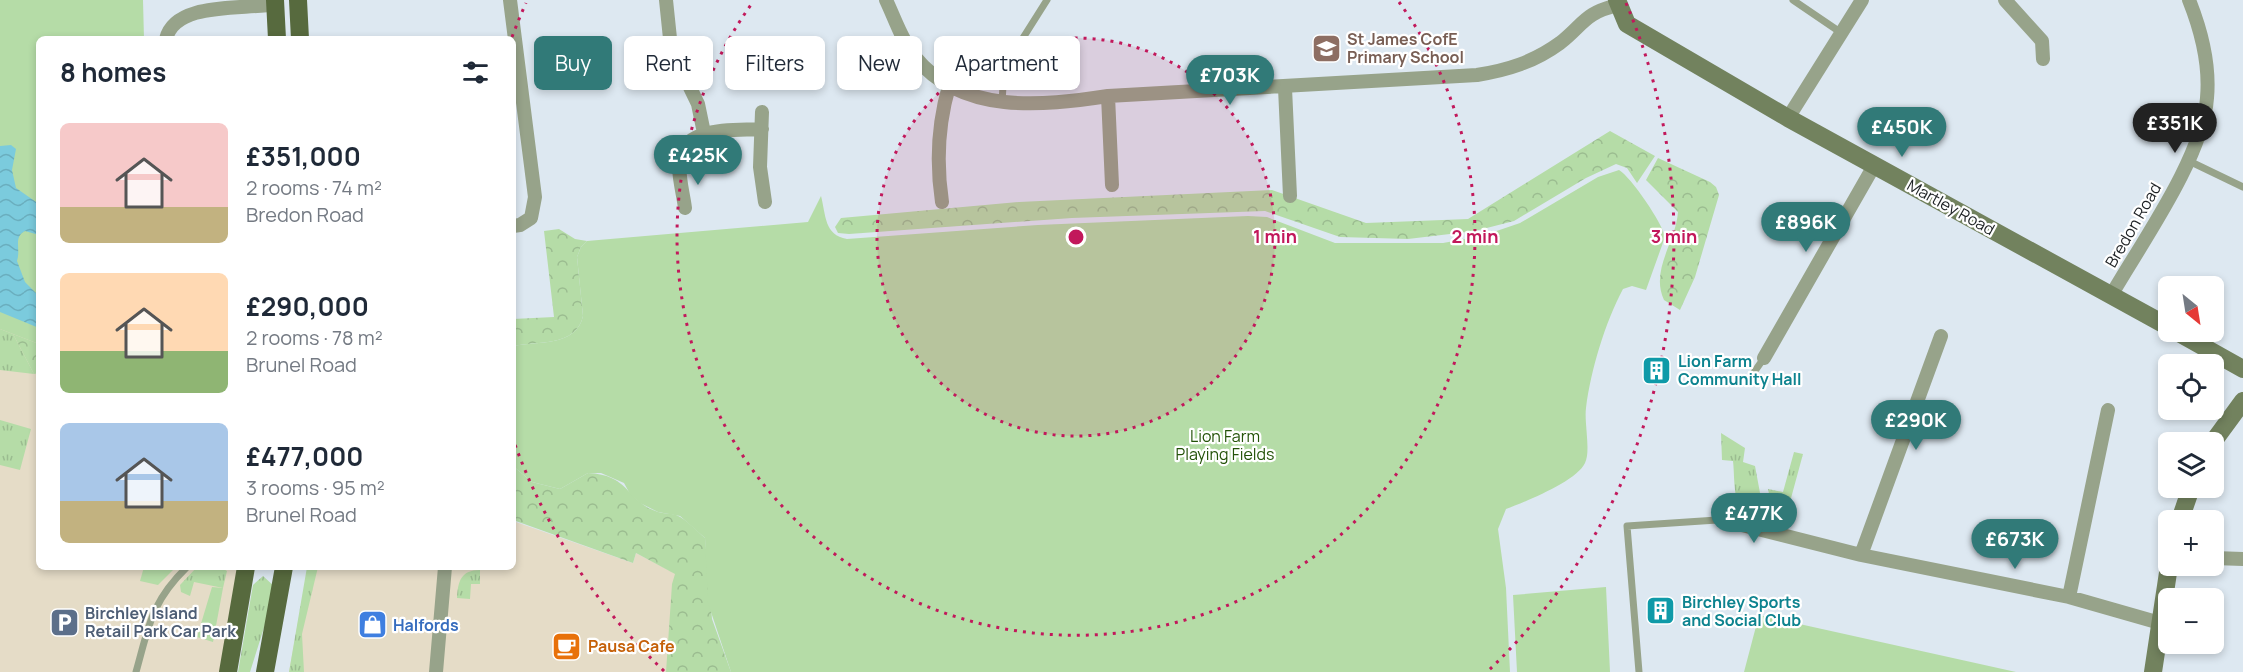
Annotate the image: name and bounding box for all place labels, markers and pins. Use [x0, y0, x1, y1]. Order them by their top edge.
place label: St James CofE Primary School [1347, 28, 1464, 68]
school or university icon: St James CofE Primary School [1310, 32, 1342, 64]
pin: £703K [1188, 55, 1272, 106]
pin: £351K [2133, 103, 2217, 154]
pin: £450K [1860, 107, 1944, 158]
pin: £425K [656, 135, 740, 186]
pin: £896K [1764, 202, 1848, 253]
centre of rings [1066, 227, 1086, 247]
place label: Lion Farm Community Hall [1678, 350, 1802, 390]
building icon: Lion Farm Community Hall [1641, 354, 1673, 386]
pin: £290K [1874, 400, 1958, 451]
pin: £477K [1712, 493, 1796, 544]
pin: £673K [1973, 519, 2057, 570]
place label: Birchley Sports and Social Club [1682, 591, 1801, 631]
building icon: Birchley Sports and Social Club [1645, 595, 1677, 627]
place label: Birchley Island Retail Park Car Park [85, 602, 236, 642]
parking icon: Birchley Island Retail Park Car Park [48, 606, 80, 638]
shop icon: Halfords [356, 609, 388, 641]
place label: Halfords [393, 614, 459, 636]
cafe icon: Pausa Cafe [551, 630, 583, 662]
place label: Pausa Cafe [588, 635, 675, 657]

